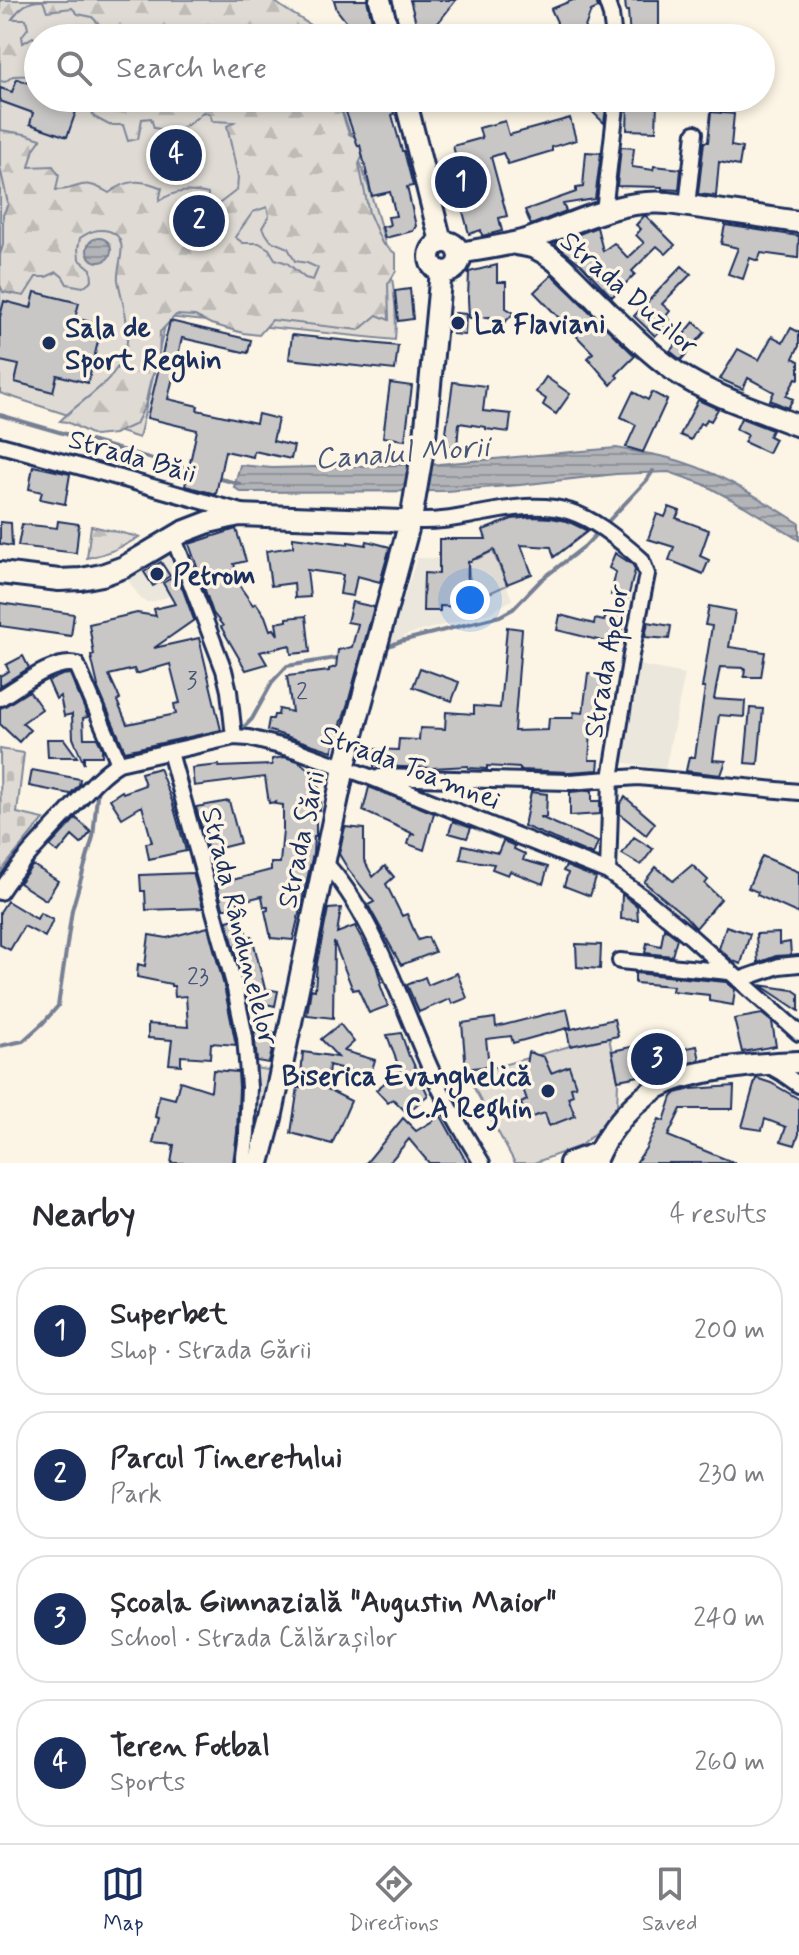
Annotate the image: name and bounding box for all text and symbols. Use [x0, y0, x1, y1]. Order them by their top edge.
search box [24, 24, 775, 112]
icon: search [52, 46, 96, 90]
text: Search here [116, 49, 267, 88]
pin: 4 [150, 125, 202, 185]
pin: 1 [435, 152, 487, 212]
pin: 2 [173, 191, 225, 251]
street label: Strada Duzilor [551, 224, 706, 365]
place label: La Flaviani [474, 307, 606, 344]
place label: Sala de Sport Reghin [65, 311, 222, 383]
marker: La Flaviani [449, 314, 467, 332]
marker: Sala de Sport Reghin [40, 334, 58, 352]
street label: Strada Băii [64, 421, 201, 493]
water label: Canalul Morii [314, 428, 495, 479]
place label: Petrom [173, 558, 256, 595]
marker: Petrom [148, 565, 166, 583]
your location [450, 580, 490, 620]
street label: Strada Apelor [576, 582, 642, 741]
house number: 3 [187, 666, 198, 697]
house number: 2 [296, 677, 308, 708]
street label: Strada Toamnei [315, 717, 505, 820]
street label: Strada Sării [270, 767, 335, 912]
street label: Strada Rândunelelor [191, 804, 286, 1051]
house number: 23 [187, 962, 209, 993]
pin: 3 [631, 1029, 683, 1089]
place label: Biserica Evanghelică C.A Reghin [282, 1059, 532, 1131]
marker: Biserica Evanghelică C.A Reghin [539, 1082, 557, 1100]
text: Nearby [32, 1193, 136, 1238]
text: 4 results [670, 1198, 767, 1232]
text: Superbet [110, 1295, 227, 1334]
text: 1 [54, 1314, 66, 1348]
text: 200 m [694, 1314, 765, 1348]
text: Shop · Strada Gării [110, 1334, 312, 1368]
text: Parcul Tineretului [110, 1439, 342, 1478]
text: 2 [54, 1458, 66, 1492]
text: 230 m [698, 1458, 765, 1492]
text: Park [110, 1478, 162, 1512]
text: Școala Gimnazială "Augustin Maior" [110, 1583, 556, 1622]
text: 3 [54, 1602, 66, 1636]
text: 240 m [693, 1602, 765, 1636]
text: School · Strada Călărașilor [110, 1622, 397, 1656]
text: Teren Fotbal [110, 1727, 270, 1766]
text: 4 [52, 1746, 68, 1780]
text: 260 m [695, 1746, 765, 1780]
text: Sports [110, 1766, 185, 1800]
tab: Map [101, 1862, 145, 1938]
tab: Directions [348, 1862, 439, 1938]
tab: Saved [642, 1862, 697, 1938]

